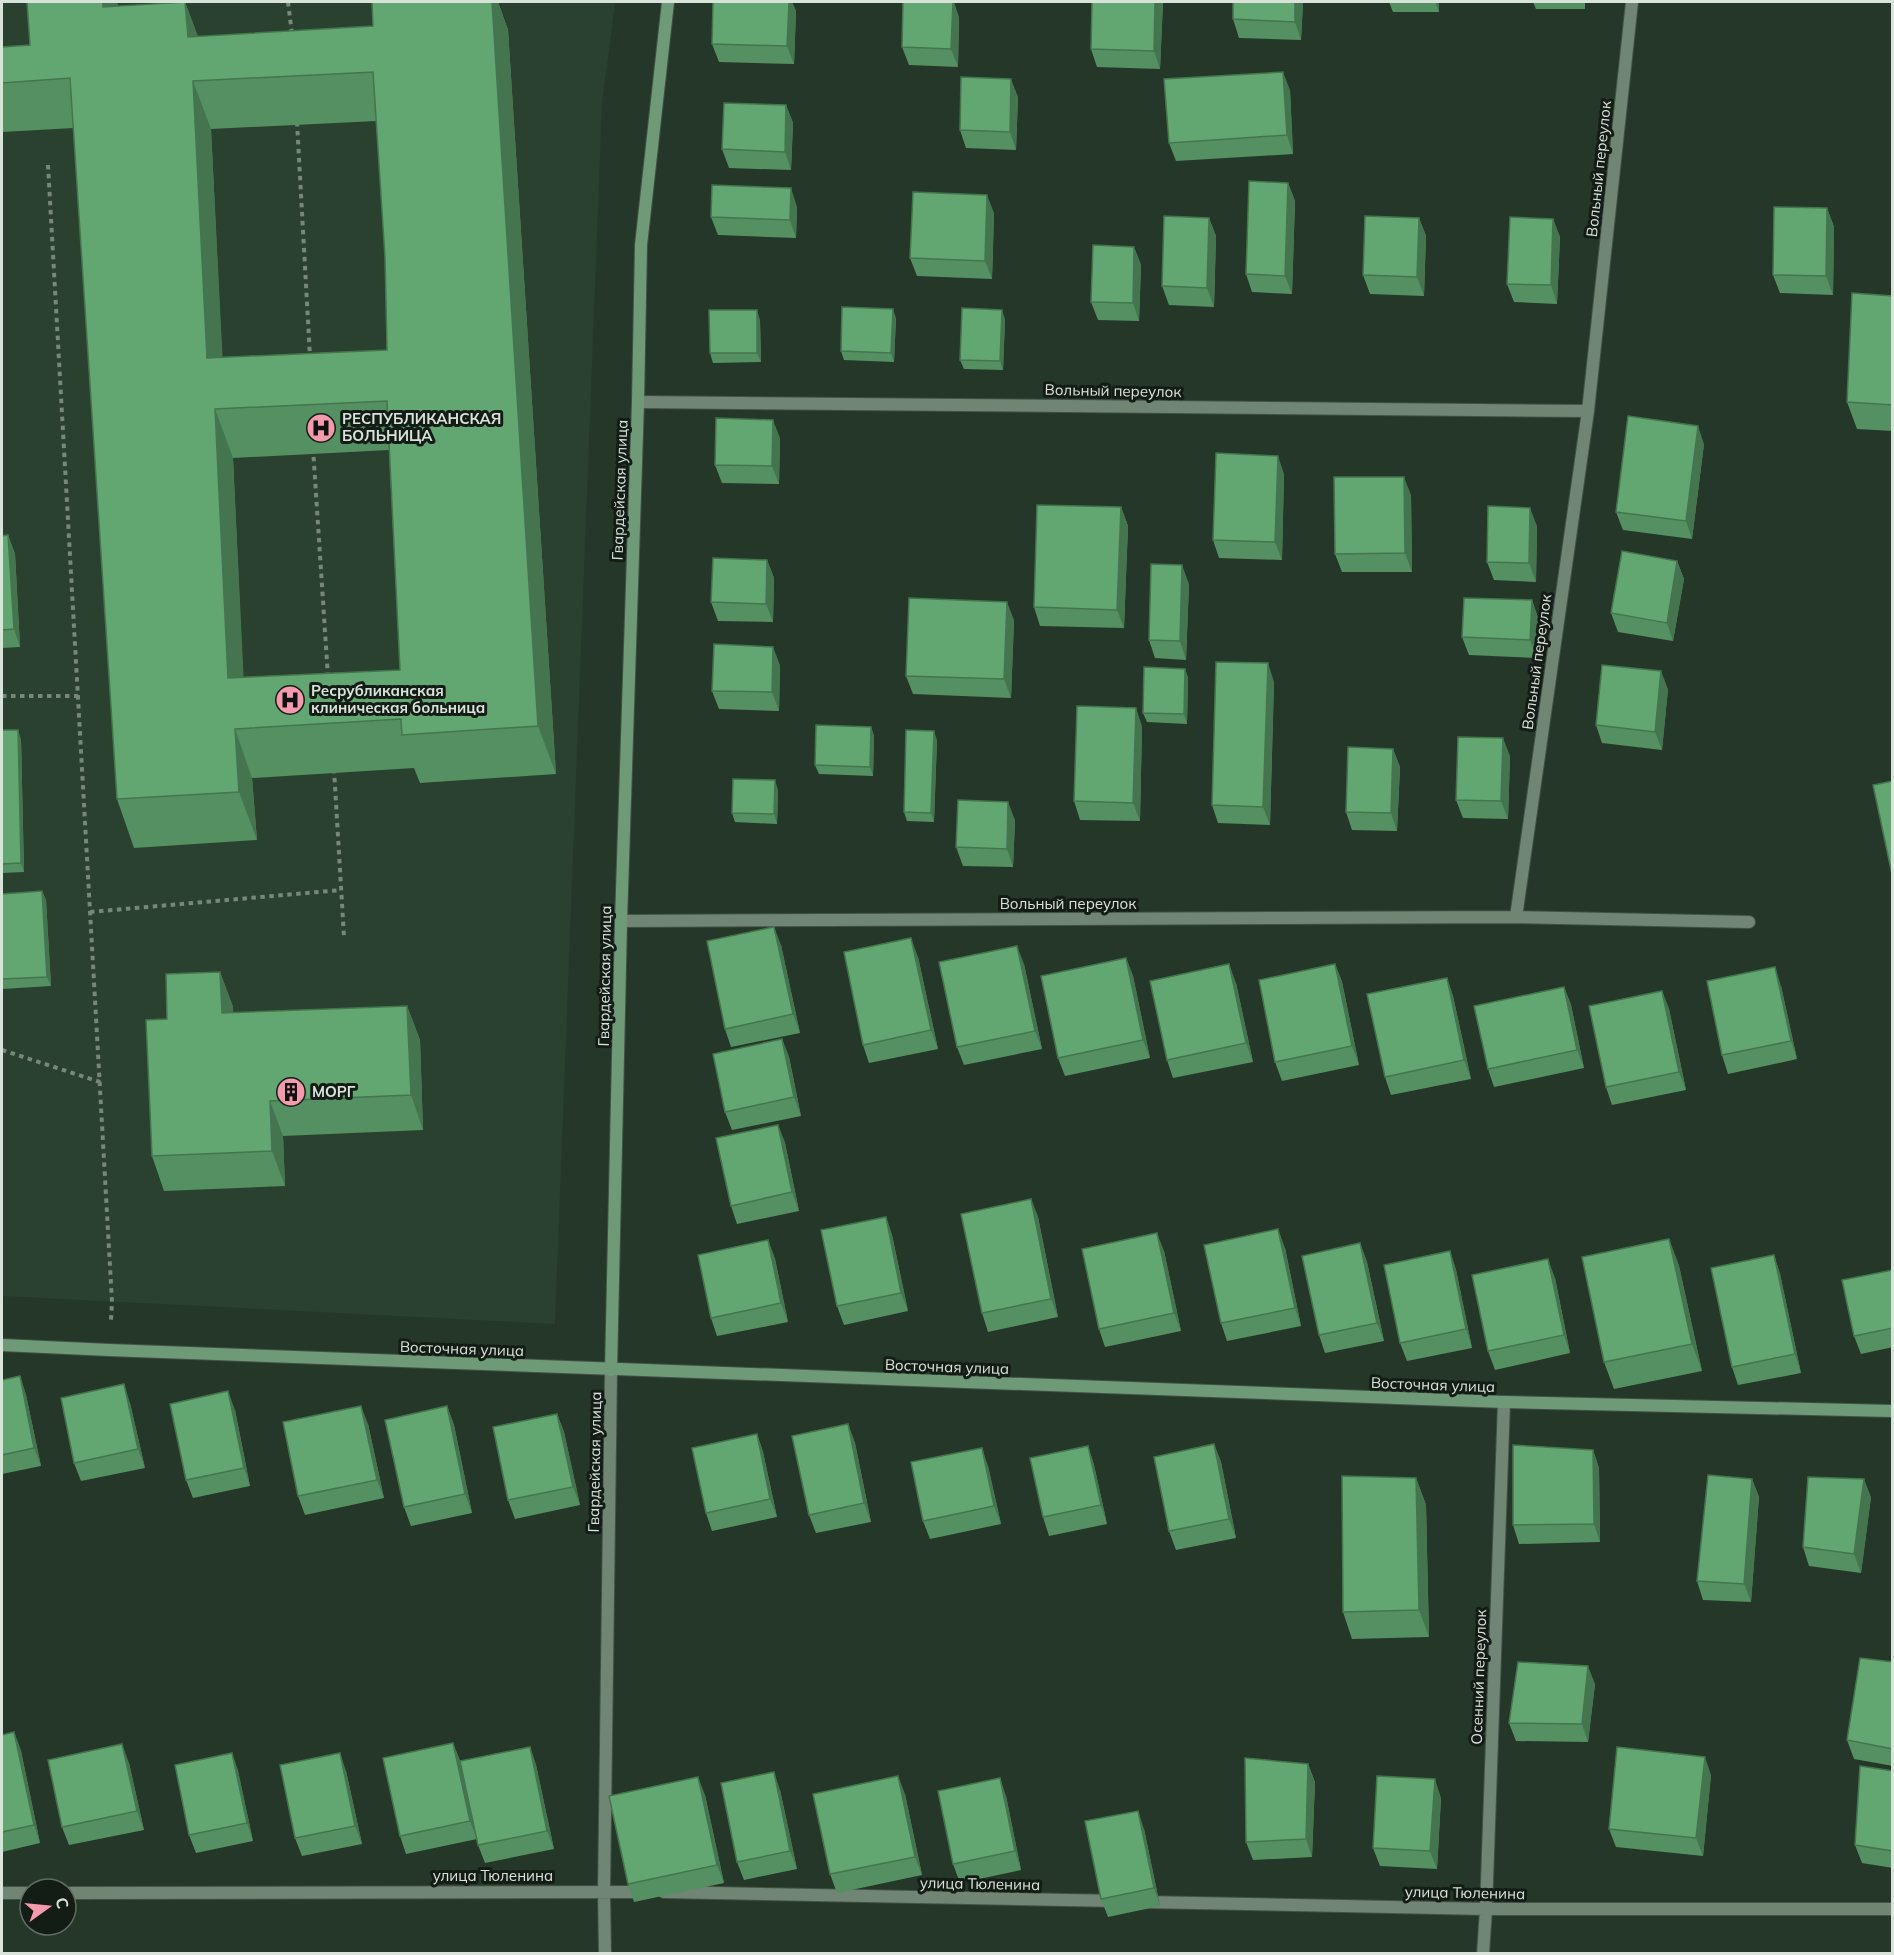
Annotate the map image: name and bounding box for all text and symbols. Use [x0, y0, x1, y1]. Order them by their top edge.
street label: Вольный переулок [1582, 99, 1615, 238]
street label: Вольный переулок [1045, 380, 1182, 401]
place label: РЕСПУБЛИКАНСКАЯ БОЛЬНИЦА [342, 409, 501, 445]
hospital icon: РЕСПУБЛИКАНСКАЯ БОЛЬНИЦА [305, 412, 337, 444]
street label: Гвардейская улица [608, 419, 631, 561]
street label: Вольный переулок [1518, 592, 1556, 731]
place label: Ресрубликанская клиническая больница [311, 681, 485, 717]
hospital icon: Ресрубликанская клиническая больница [274, 684, 306, 716]
street label: Вольный переулок [1000, 894, 1137, 913]
street label: Гвардейская улица [594, 905, 615, 1047]
building icon: МОРГ [275, 1076, 307, 1108]
place label: МОРГ [312, 1082, 356, 1101]
street label: Восточная улица [400, 1337, 525, 1360]
street label: Восточная улица [885, 1355, 1010, 1378]
street label: Восточная улица [1371, 1373, 1496, 1396]
street label: Гвардейская улица [584, 1391, 605, 1533]
street label: Осенний переулок [1467, 1608, 1490, 1745]
street label: улица Тюленина [433, 1866, 553, 1885]
street label: улица Тюленина [920, 1873, 1040, 1894]
north arrow [18, 1877, 78, 1937]
street label: улица Тюленина [1405, 1882, 1525, 1903]
text: С [51, 1895, 74, 1911]

